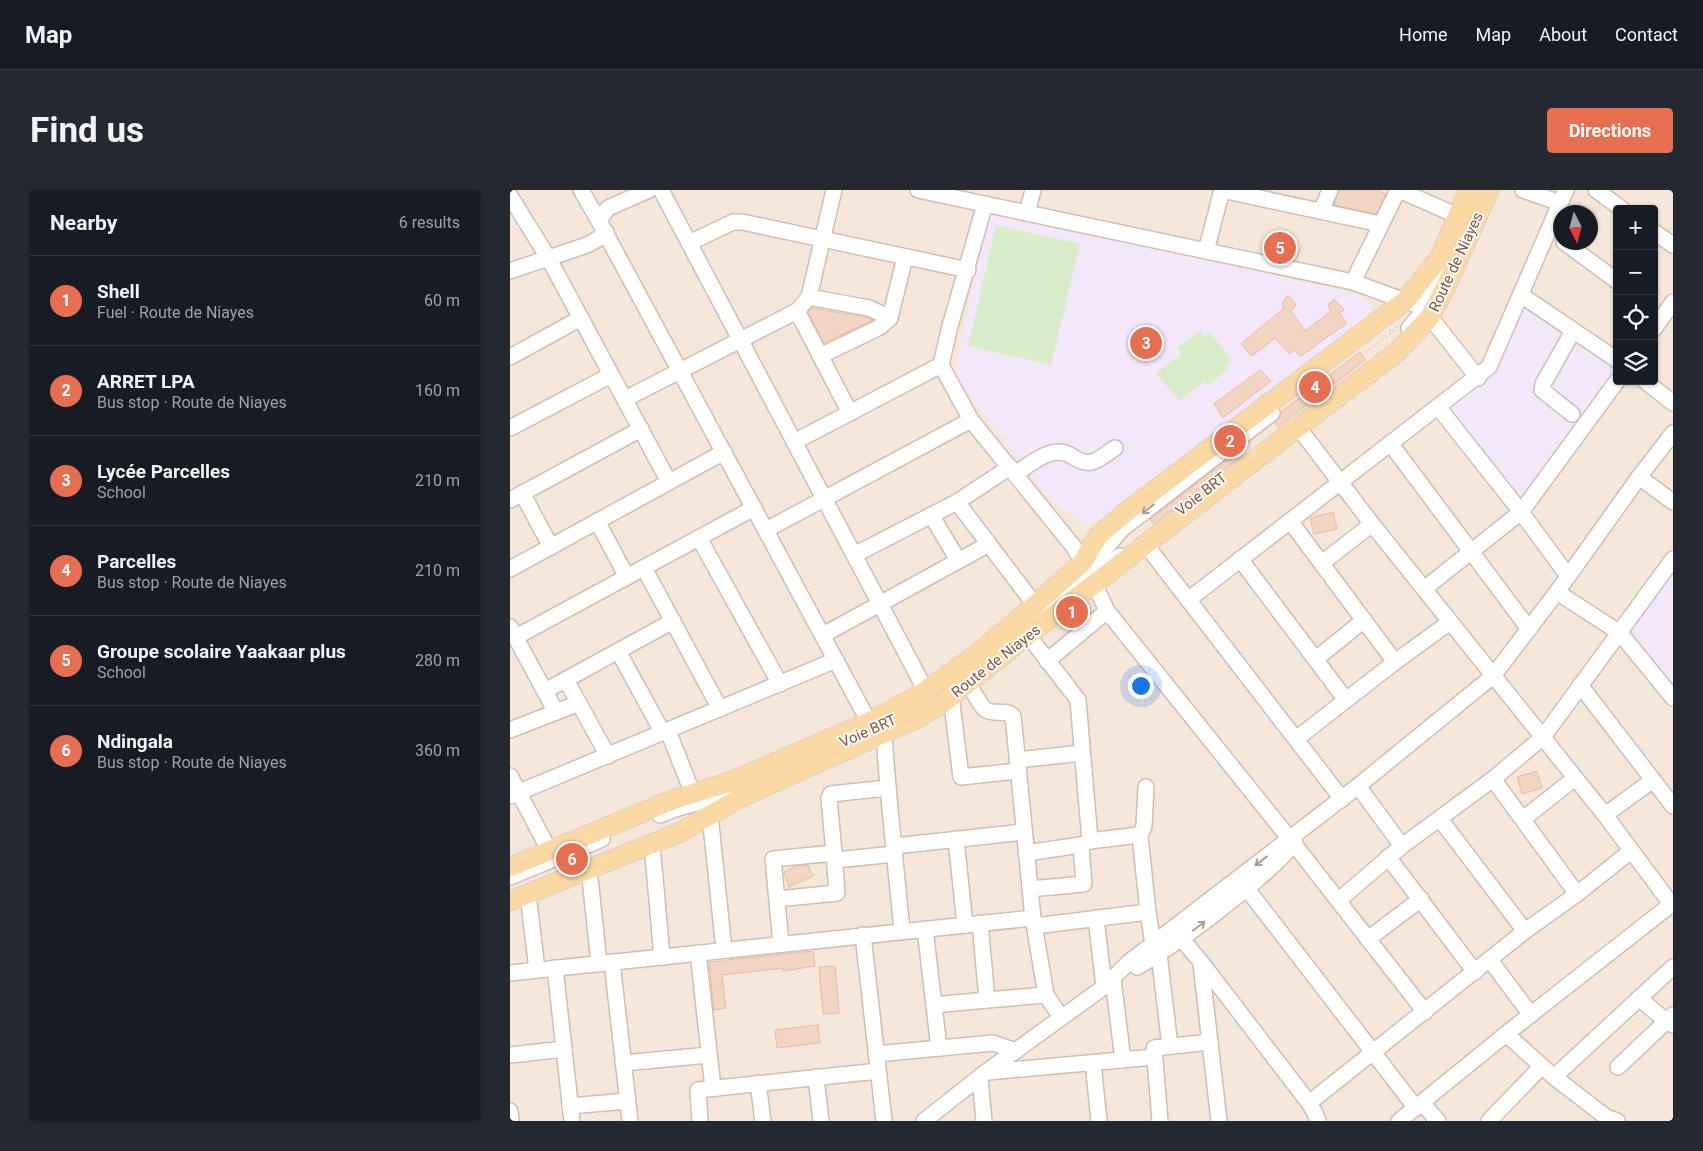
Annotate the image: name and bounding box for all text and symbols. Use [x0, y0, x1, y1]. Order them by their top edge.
text: Map [25, 21, 72, 49]
text: Home [1399, 24, 1448, 45]
text: Map [1476, 24, 1511, 45]
text: About [1539, 24, 1587, 45]
text: Contact [1615, 24, 1678, 45]
button: Directions [1547, 108, 1673, 153]
text: Find us [30, 110, 144, 151]
north arrow [1553, 205, 1598, 250]
map controls [1613, 205, 1658, 385]
button: + [1613, 205, 1658, 250]
street label: Route de Niayes [1425, 209, 1487, 315]
text: Nearby [50, 211, 117, 235]
text: 6 results [399, 213, 460, 232]
pin: 5 [1264, 229, 1296, 267]
button: − [1613, 250, 1658, 295]
text: Shell [97, 280, 140, 303]
text: 1 [61, 291, 71, 310]
text: 60 m [424, 291, 460, 310]
button: locate [1613, 295, 1658, 340]
text: Fuel · Route de Niayes [97, 303, 254, 322]
pin: 3 [1130, 324, 1162, 362]
button: layers [1613, 340, 1658, 385]
pin: 4 [1299, 368, 1331, 406]
text: ARRET LPA [97, 370, 195, 393]
text: 2 [61, 381, 71, 400]
text: 160 m [415, 381, 460, 400]
text: Bus stop · Route de Niayes [97, 393, 287, 412]
pin: 2 [1214, 422, 1246, 460]
text: Lycée Parcelles [97, 460, 230, 483]
street label: Voie BRT [1172, 468, 1230, 520]
text: 3 [61, 471, 71, 490]
text: 210 m [415, 471, 460, 490]
text: School [97, 483, 146, 502]
one-way arrow [1142, 504, 1155, 515]
text: Parcelles [97, 550, 176, 573]
text: 4 [61, 561, 71, 580]
text: 210 m [415, 561, 460, 580]
text: Bus stop · Route de Niayes [97, 573, 287, 592]
pin: 1 [1056, 593, 1088, 631]
street label: Route de Niayes [948, 621, 1044, 701]
text: Groupe scolaire Yaakaar plus [97, 640, 346, 663]
text: 5 [61, 651, 71, 670]
text: 280 m [415, 651, 460, 670]
text: School [97, 663, 146, 682]
your location [1128, 673, 1154, 699]
street label: Voie BRT [837, 711, 899, 751]
text: Ndingala [97, 730, 173, 753]
text: 6 [61, 741, 71, 760]
text: 360 m [415, 741, 460, 760]
text: Bus stop · Route de Niayes [97, 753, 287, 772]
pin: 6 [556, 840, 588, 878]
one-way arrow [1254, 856, 1268, 866]
one-way arrow [1192, 920, 1205, 931]

